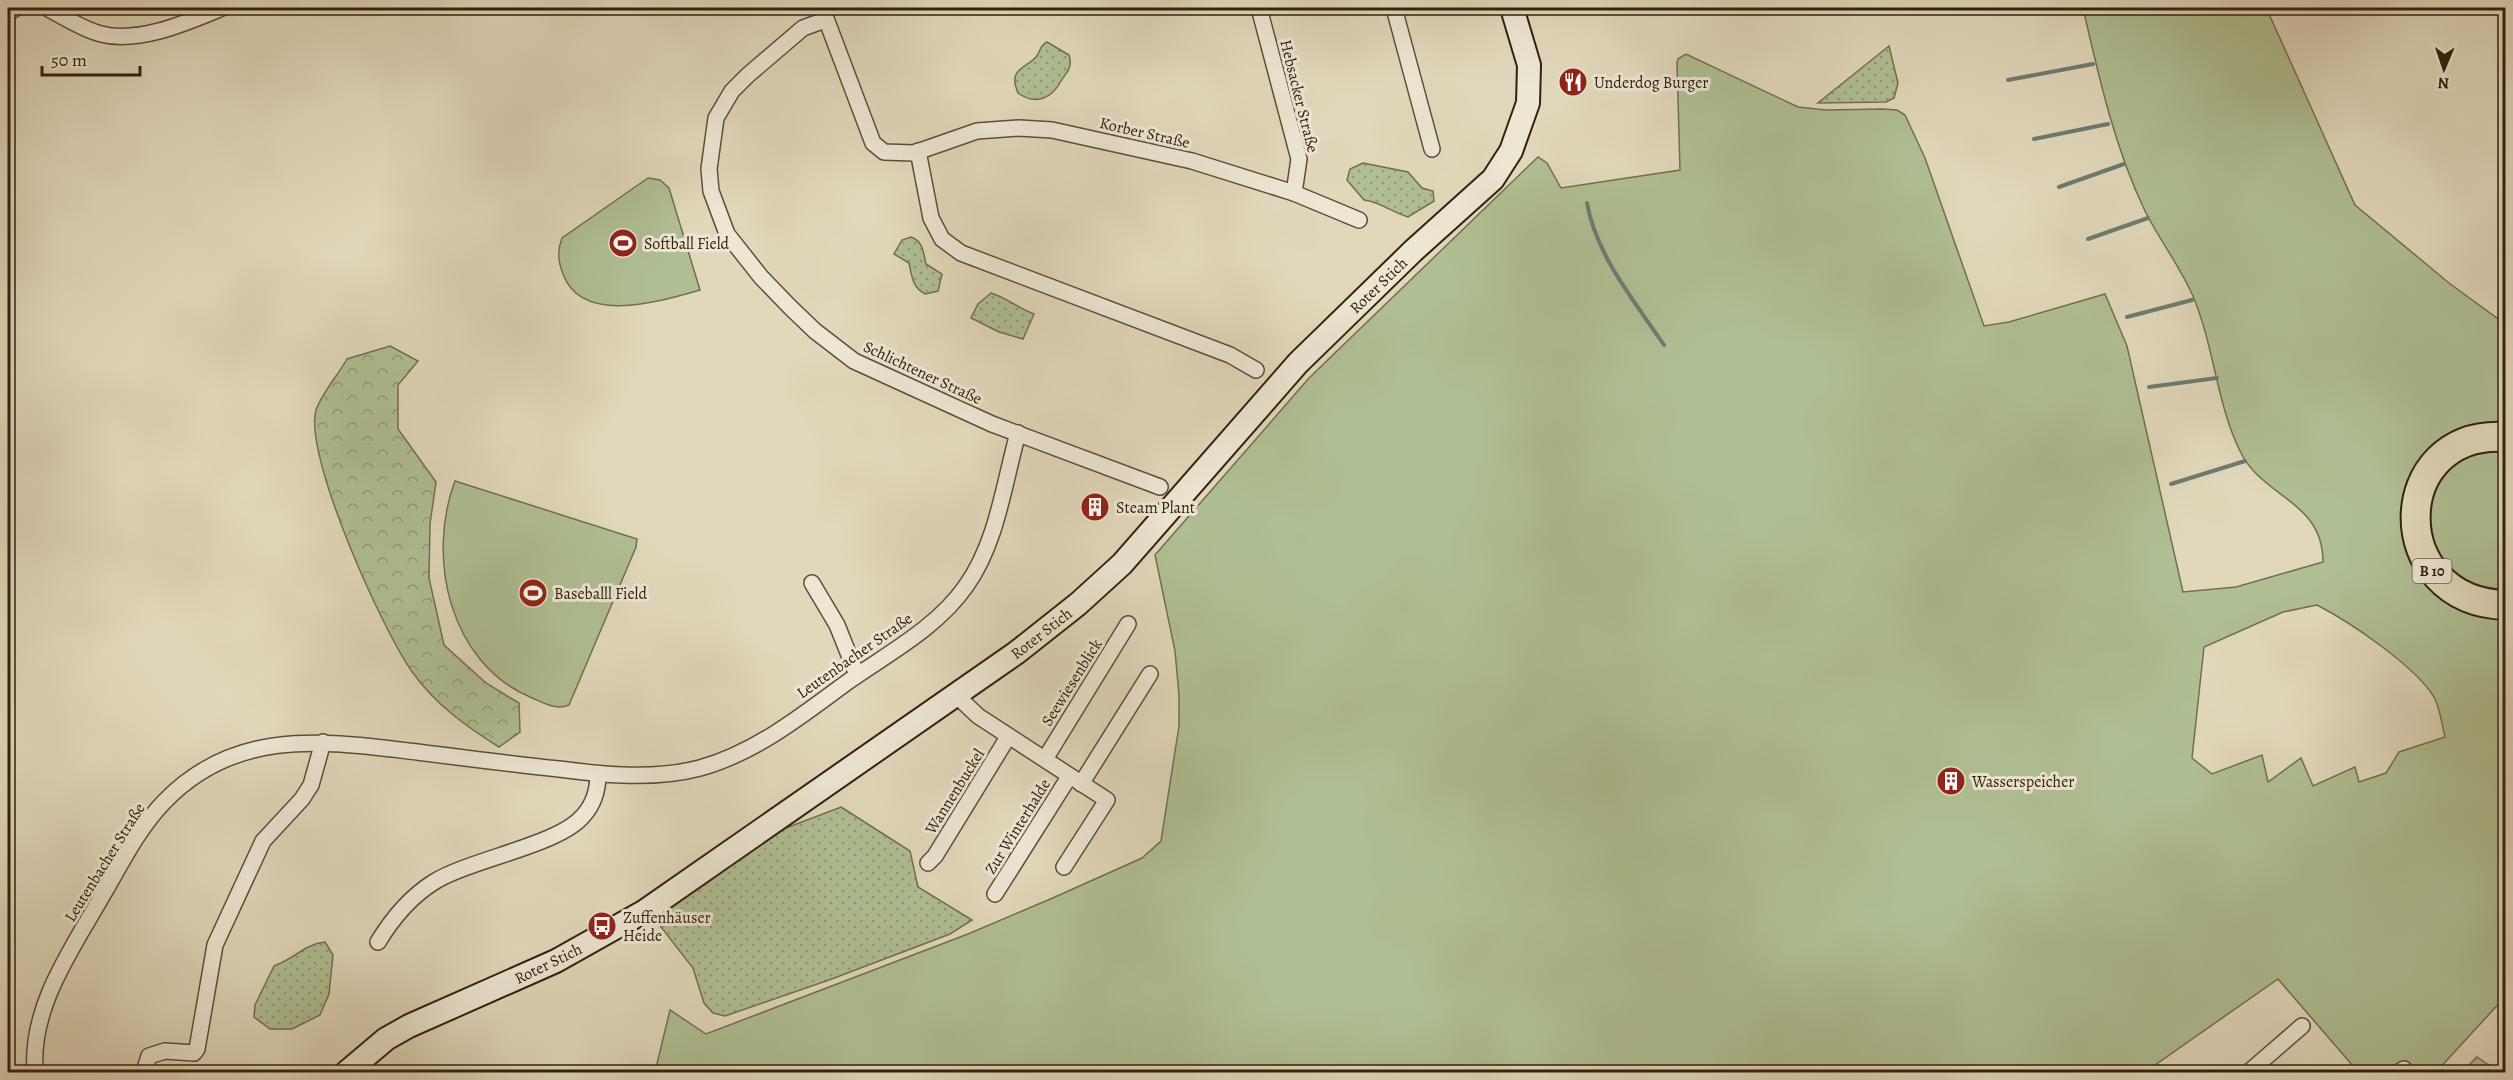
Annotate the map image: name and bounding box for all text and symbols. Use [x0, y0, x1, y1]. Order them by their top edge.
street label: Hebsacker Straße [1274, 37, 1324, 155]
scale bar [42, 39, 140, 77]
north arrow [2414, 39, 2474, 99]
text: 50 m [51, 48, 87, 72]
restaurant icon: Underdog Burger [1557, 66, 1589, 98]
place label: Underdog Burger [1594, 72, 1708, 94]
text: N [2437, 72, 2450, 94]
street label: Korber Straße [1097, 112, 1192, 154]
sports icon: Softball Field [607, 227, 639, 259]
place label: Softball Field [644, 233, 730, 255]
street label: Roter Stich [1345, 252, 1413, 319]
street label: Schlichtener Straße [860, 336, 986, 410]
building icon: Steam Plant [1079, 491, 1111, 523]
place label: Steam Plant [1116, 497, 1195, 519]
road number: B 10 [2412, 559, 2452, 583]
sports icon: Baseballl Field [517, 577, 549, 609]
place label: Baseballl Field [554, 583, 648, 605]
street label: Roter Stich [1006, 602, 1077, 665]
street label: Leutenbacher Straße [792, 608, 917, 704]
street label: Seewiesenblick [1036, 635, 1107, 730]
street label: Wannenbuckel [919, 745, 990, 839]
building icon: Wasserspeicher [1935, 765, 1967, 797]
place label: Wasserspeicher [1971, 771, 2074, 793]
street label: Zur Winterhalde [980, 775, 1056, 878]
street label: Leutenbacher Straße [59, 799, 150, 926]
place label: Zuffenhäuser Heide [623, 907, 711, 947]
bus stop icon: Zuffenhäuser Heide [586, 910, 618, 942]
street label: Roter Stich [511, 938, 586, 990]

